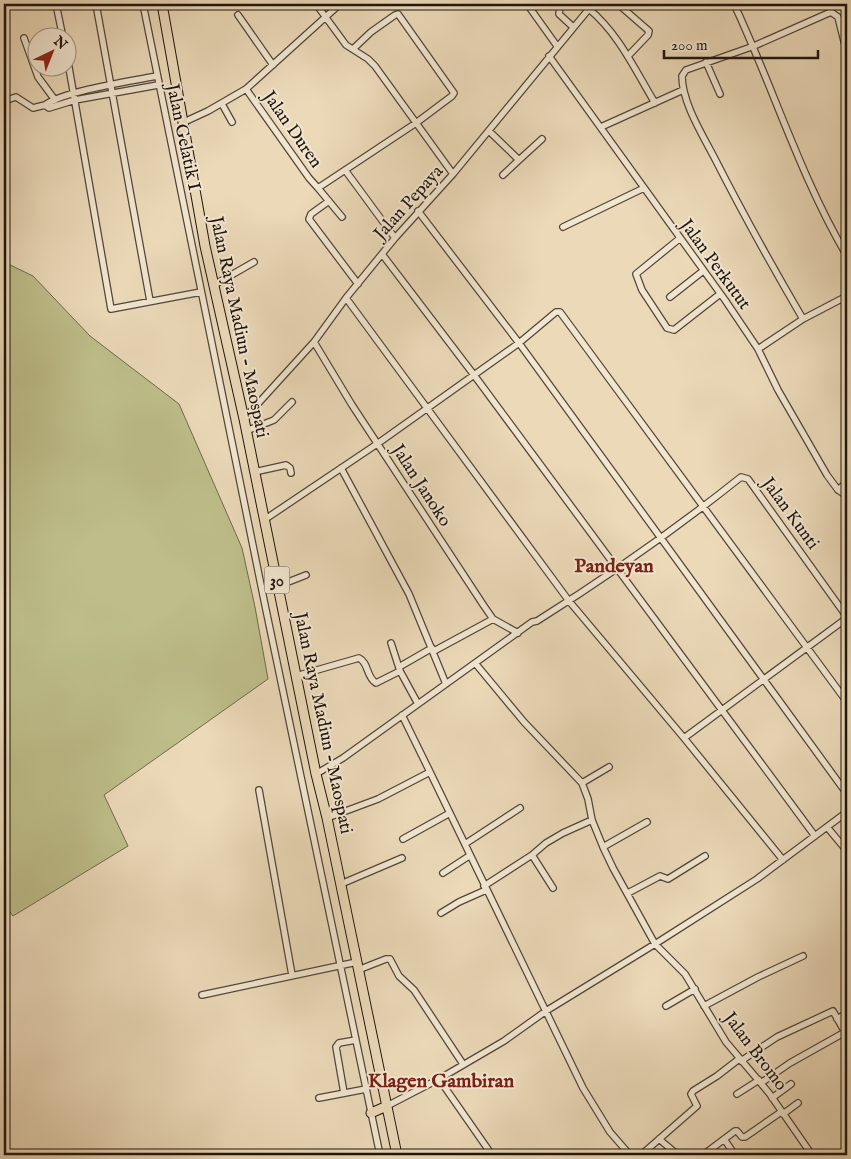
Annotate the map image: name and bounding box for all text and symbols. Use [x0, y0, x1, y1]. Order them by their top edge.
north arrow [28, 28, 78, 78]
scale bar [664, 28, 817, 60]
text: N [49, 32, 71, 54]
text: 200 m [671, 36, 708, 55]
street label: Jalan Gelatik I [160, 80, 205, 193]
street label: Jalan Duren [256, 85, 327, 173]
street label: Jalan Pepaya [368, 161, 449, 247]
street label: Jalan Raya Madiun - Maospati [203, 212, 273, 440]
street label: Jalan Perkutut [673, 213, 755, 315]
street label: Jalan Janoko [384, 438, 456, 532]
street label: Jalan Kunti [755, 472, 824, 555]
district label: Pandeyan [574, 554, 654, 579]
road number: 30 [264, 566, 290, 594]
street label: Jalan Raya Madiun - Maospati [287, 608, 357, 836]
street label: Jalan Bromo [717, 1006, 792, 1096]
district label: Klagen Gambiran [368, 1069, 514, 1094]

